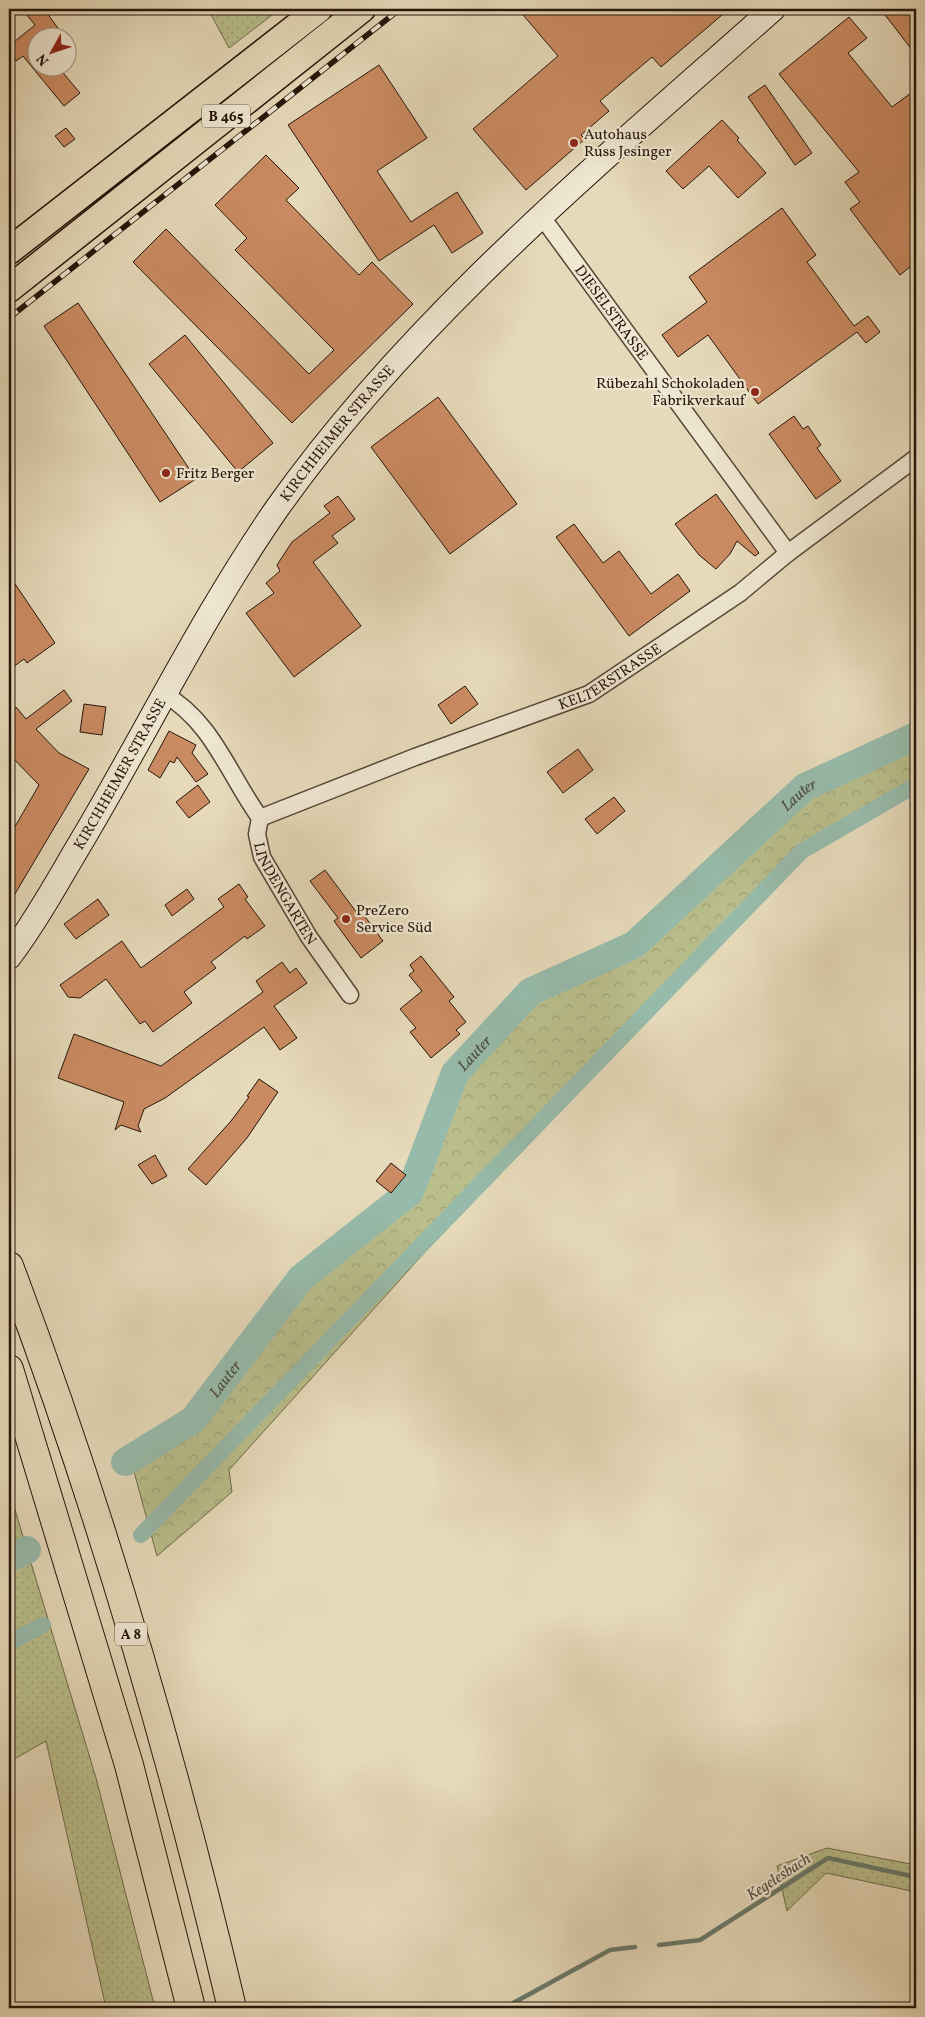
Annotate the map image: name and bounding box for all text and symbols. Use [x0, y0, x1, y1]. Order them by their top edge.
north arrow [28, 28, 78, 78]
text: N [33, 49, 54, 69]
road number: B 465 [202, 104, 250, 128]
place label: Autohaus Russ Jesinger [584, 125, 672, 163]
marker: Autohaus Russ Jesinger [568, 137, 580, 149]
street label: DIESELSTRASSE [569, 261, 652, 365]
street label: KIRCHHEIMER STRASSE [276, 361, 400, 507]
place label: Rübezahl Schokoladen Fabrikverkauf [596, 374, 747, 412]
marker: Rübezahl Schokoladen Fabrikverkauf [749, 386, 761, 398]
place label: Fritz Berger [176, 464, 254, 485]
marker: Fritz Berger [160, 467, 172, 479]
street label: KELTERSTRASSE [556, 639, 666, 716]
street label: KIRCHHEIMER STRASSE [70, 695, 172, 854]
water label: Lauter [777, 774, 821, 817]
street label: LINDENGARTEN [247, 841, 321, 950]
place label: PreZero Service Süd [356, 901, 432, 939]
marker: PreZero Service Süd [340, 913, 352, 925]
water label: Lauter [453, 1031, 498, 1077]
water label: Lauter [205, 1356, 248, 1403]
road number: A 8 [115, 1622, 147, 1646]
water label: Kegelesbach [743, 1849, 816, 1907]

